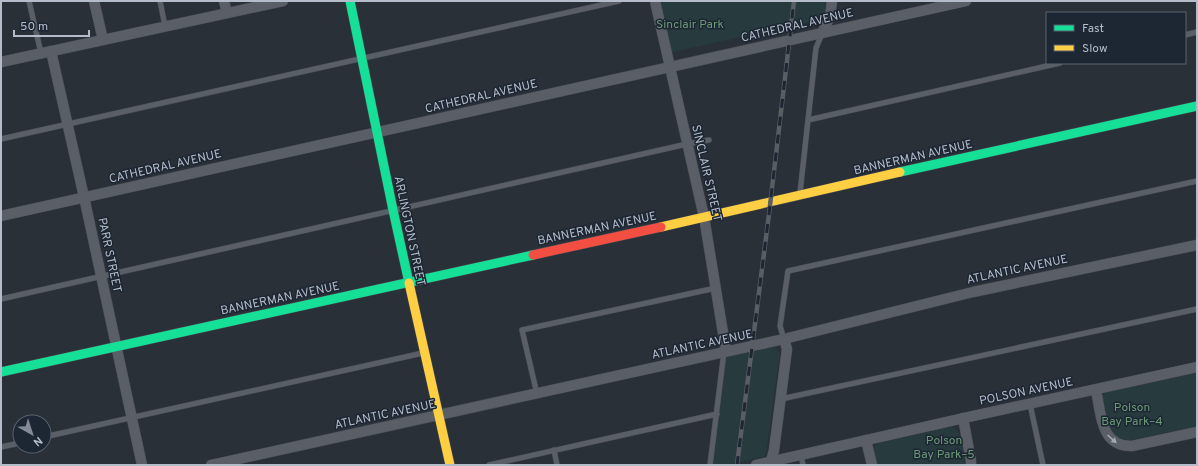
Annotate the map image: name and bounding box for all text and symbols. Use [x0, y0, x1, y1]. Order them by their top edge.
street label: CATHEDRAL AVENUE [739, 5, 855, 47]
scale bar [14, 12, 89, 38]
legend [1046, 12, 1186, 64]
park label: Sinclair Park [656, 17, 724, 33]
text: 50 m [20, 19, 48, 35]
text: Fast [1082, 21, 1104, 37]
text: Slow [1082, 41, 1108, 57]
street label: CATHEDRAL AVENUE [423, 76, 539, 118]
street label: SINCLAIR STREET [687, 123, 725, 223]
street label: BANNERMAN AVENUE [852, 137, 974, 179]
street label: CATHEDRAL AVENUE [107, 146, 223, 188]
street label: ARLINGTON STREET [390, 175, 429, 288]
street label: BANNERMAN AVENUE [536, 209, 658, 249]
street label: PARR STREET [93, 216, 125, 294]
street label: ATLANTIC AVENUE [965, 251, 1069, 289]
street label: BANNERMAN AVENUE [219, 279, 341, 319]
street label: ATLANTIC AVENUE [650, 326, 754, 364]
street label: POLSON AVENUE [978, 374, 1074, 410]
street label: ATLANTIC AVENUE [333, 396, 437, 434]
park label: Polson Bay Park–4 [1101, 400, 1163, 430]
north arrow [12, 414, 52, 454]
text: N [30, 433, 45, 449]
park label: Polson Bay Park–5 [913, 433, 975, 463]
one-way arrow [1107, 434, 1117, 444]

